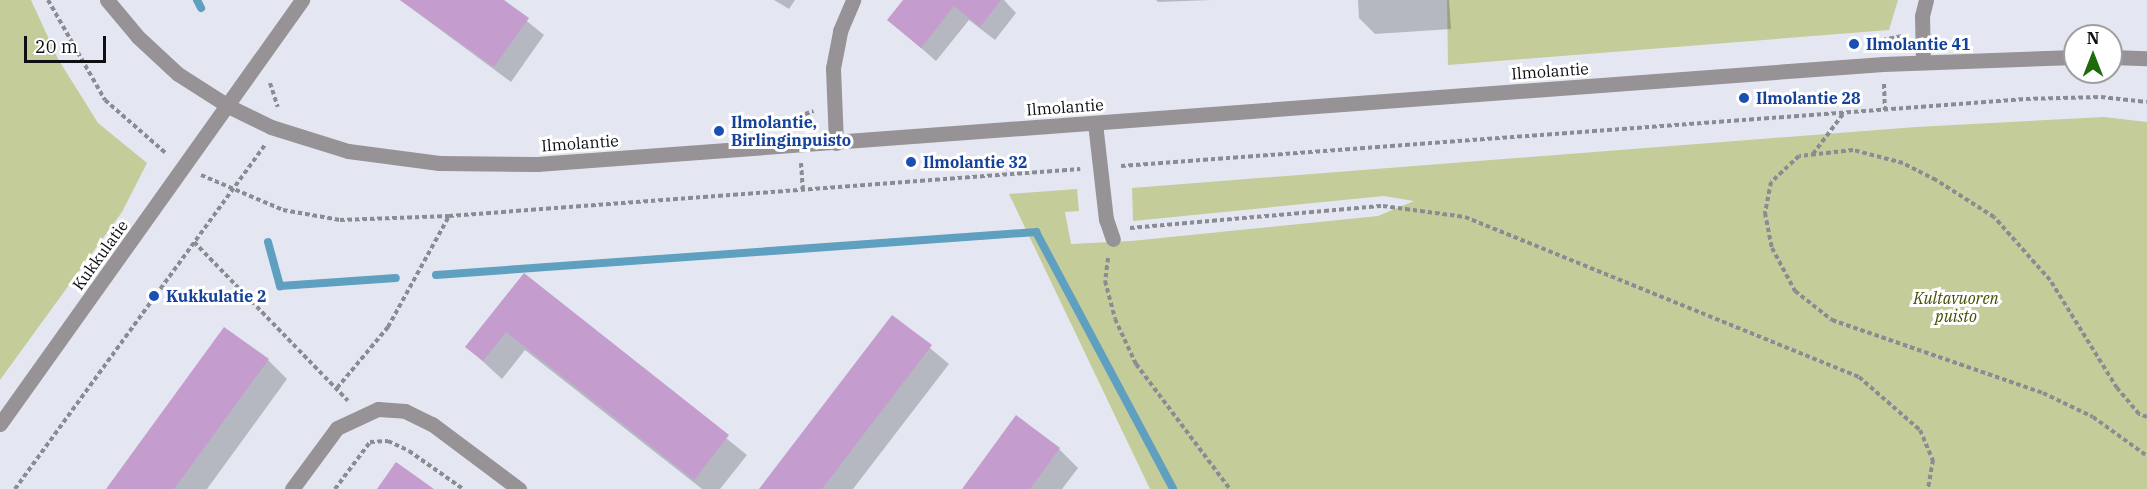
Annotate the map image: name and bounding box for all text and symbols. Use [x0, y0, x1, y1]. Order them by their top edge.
scale bar [27, 24, 110, 62]
north arrow [2063, 24, 2123, 84]
text: N [2087, 28, 2099, 48]
place label: Ilmolantie 41 [1866, 34, 1971, 54]
text: 20 m [35, 35, 78, 58]
marker: Ilmolantie 41 [1847, 37, 1861, 51]
street label: Ilmolantie [1511, 59, 1589, 83]
place label: Ilmolantie 28 [1756, 88, 1861, 108]
marker: Ilmolantie 28 [1737, 91, 1751, 105]
street label: Ilmolantie [1026, 95, 1104, 119]
place label: Ilmolantie, Birlinginpuisto [731, 112, 851, 150]
marker: Ilmolantie, Birlinginpuisto [712, 124, 726, 138]
street label: Ilmolantie [541, 131, 619, 155]
place label: Ilmolantie 32 [923, 152, 1028, 172]
marker: Ilmolantie 32 [904, 155, 918, 169]
street label: Kukkulatie [68, 216, 132, 294]
place label: Kukkulatie 2 [166, 286, 267, 306]
park label: Kultavuoren puisto [1913, 288, 1999, 326]
marker: Kukkulatie 2 [147, 289, 161, 303]

